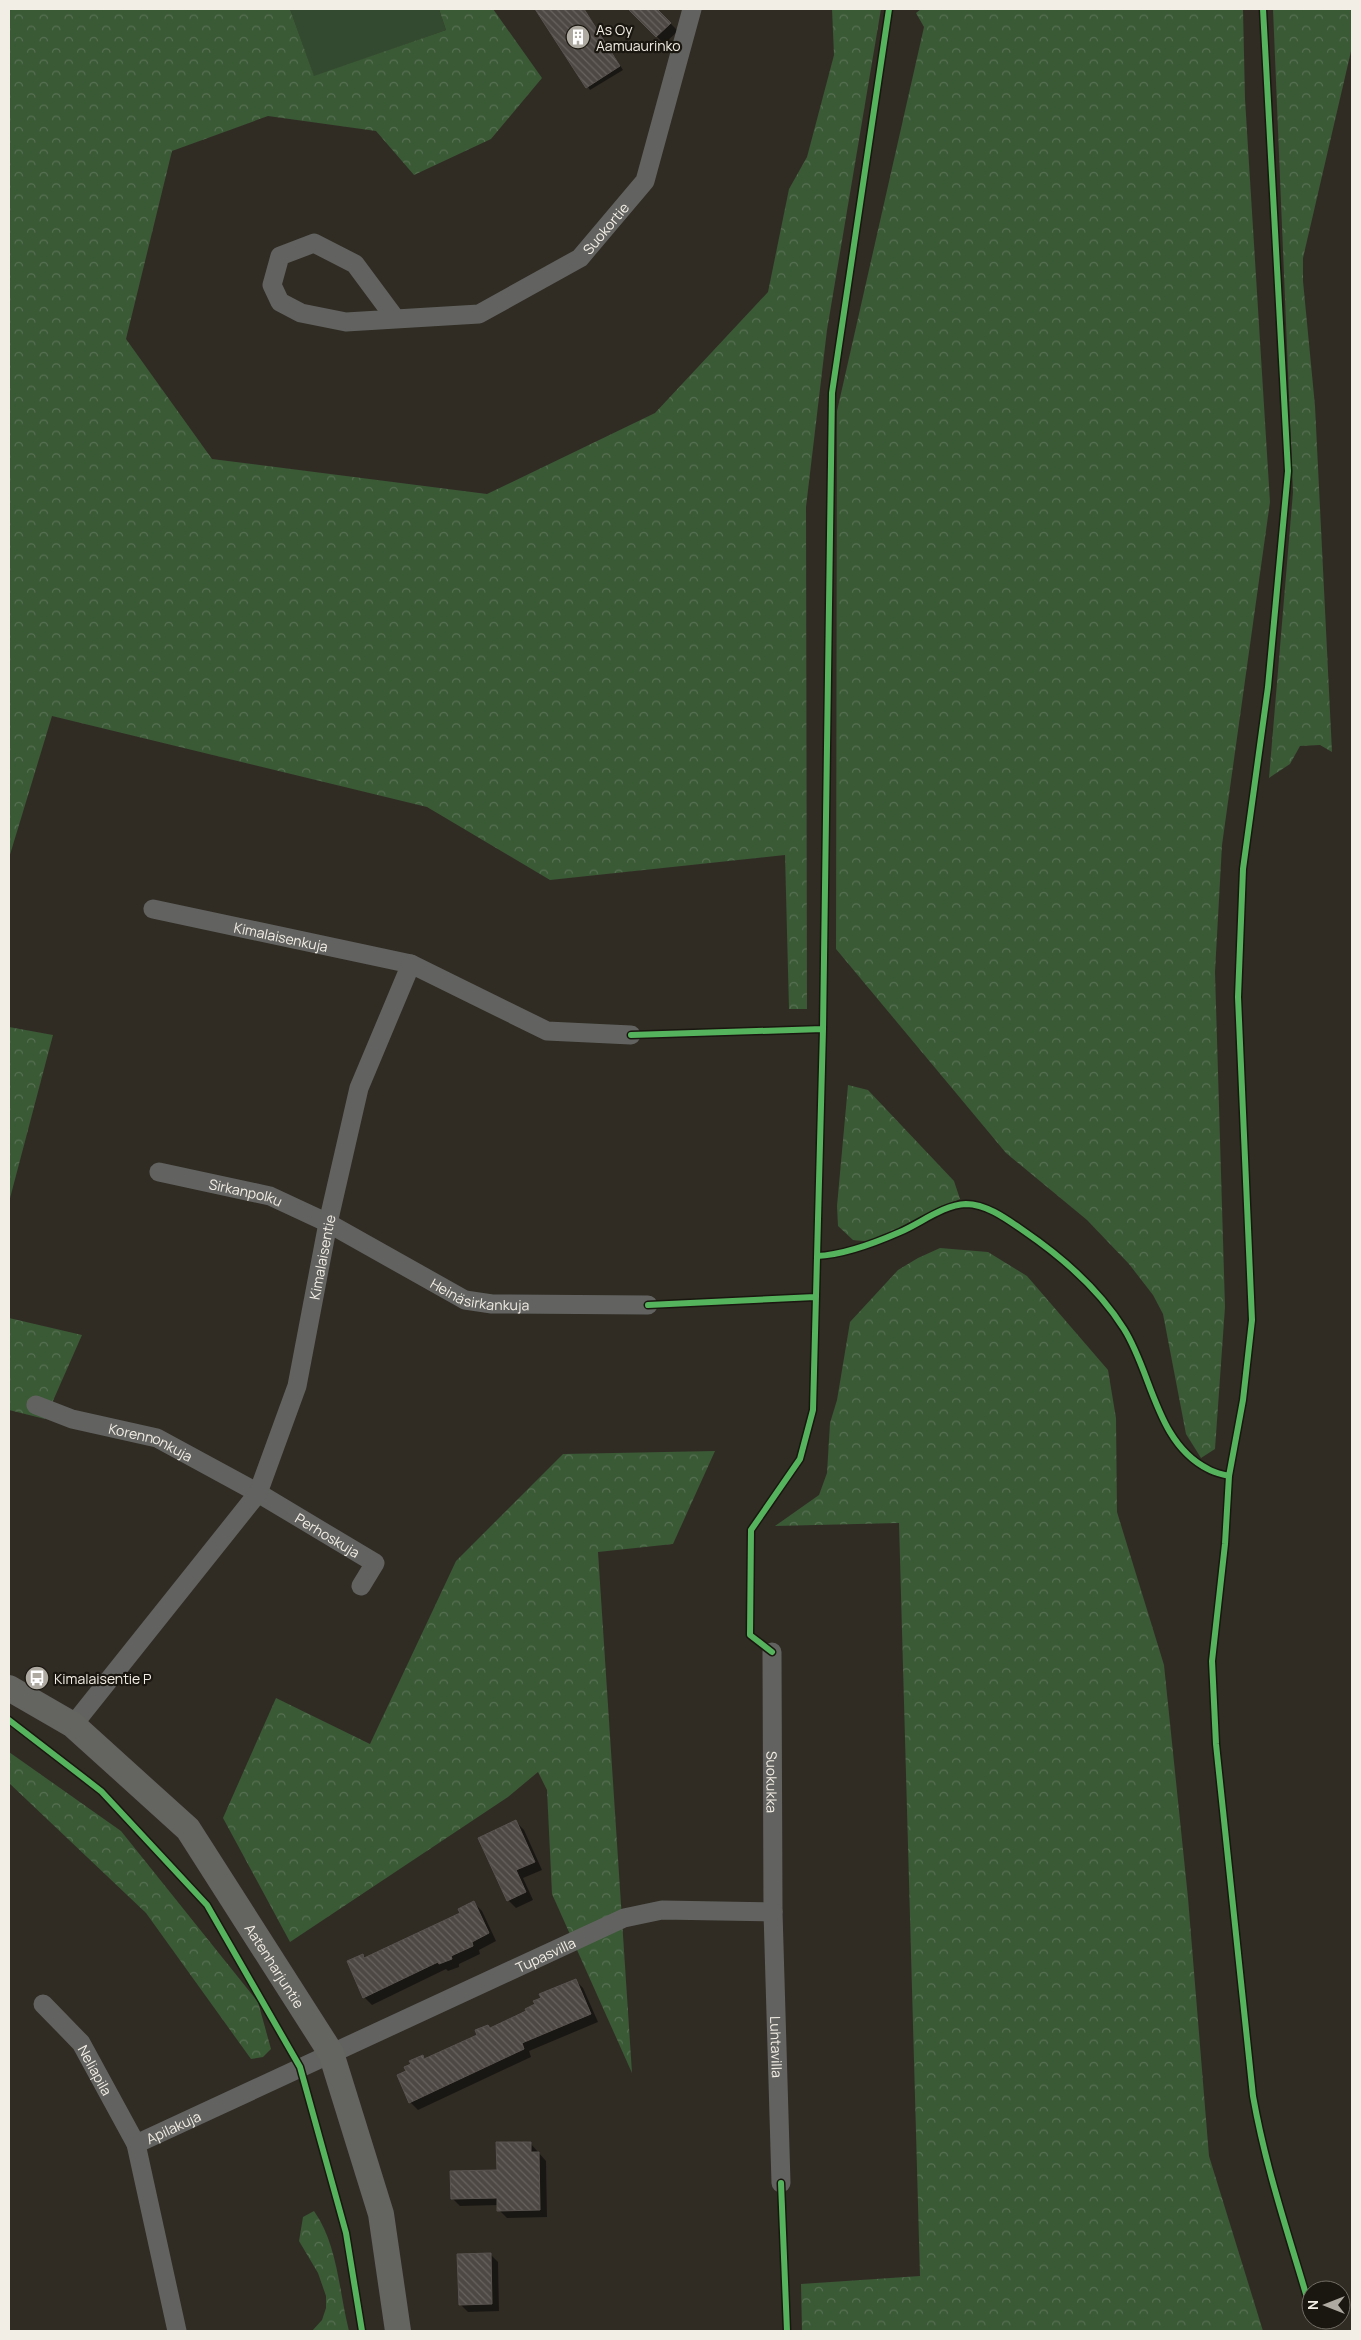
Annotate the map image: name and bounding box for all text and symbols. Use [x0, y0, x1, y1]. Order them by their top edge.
place label: As Oy Aamuaurinko [596, 20, 681, 55]
building icon: As Oy Aamuaurinko [565, 24, 591, 50]
street label: Suokortie [578, 198, 633, 258]
street label: Kimalaisenkuja [232, 917, 330, 956]
street label: Sirkanpolku [207, 1174, 286, 1210]
street label: Kimalaisentie [304, 1212, 339, 1301]
street label: Heinäsirkankuja [427, 1273, 529, 1314]
street label: Korennonkuja [107, 1418, 196, 1465]
street label: Perhoskuja [292, 1508, 364, 1561]
bus stop icon: Kimalaisentie P [24, 1665, 50, 1691]
place label: Kimalaisentie P [54, 1669, 152, 1688]
street label: Suokukka [763, 1751, 782, 1813]
street label: Aatenharjuntie [241, 1920, 309, 2011]
street label: Tupasvilla [512, 1932, 578, 1977]
street label: Luhtavilla [767, 2016, 787, 2078]
street label: Neliapila [74, 2041, 117, 2098]
street label: Apilakuja [143, 2106, 204, 2148]
north arrow [1301, 2280, 1351, 2330]
text: N [1303, 2300, 1322, 2310]

